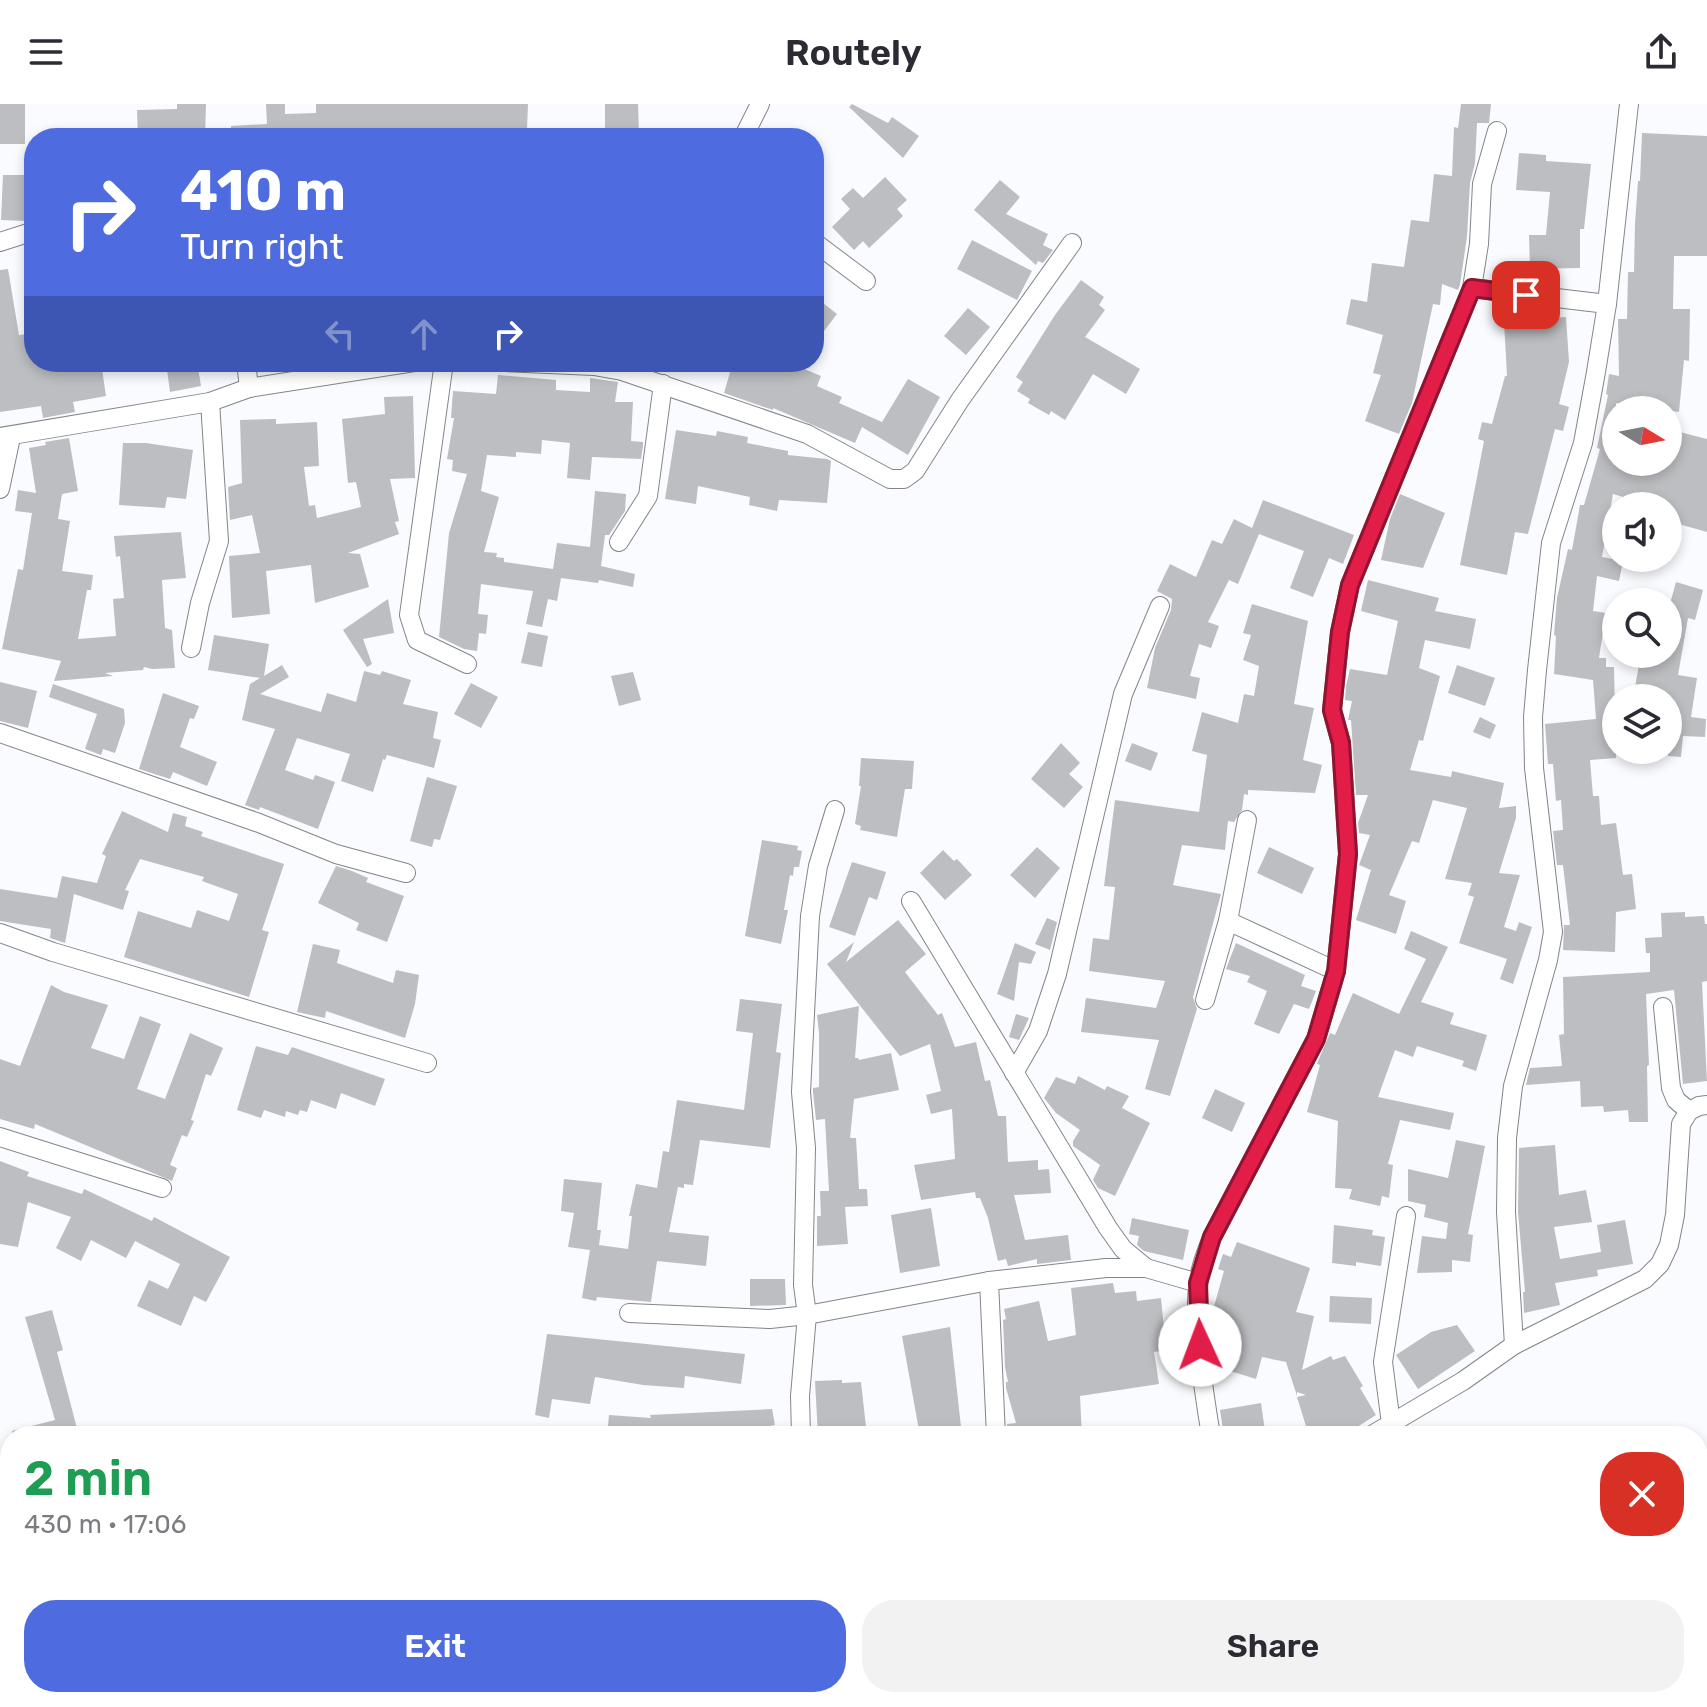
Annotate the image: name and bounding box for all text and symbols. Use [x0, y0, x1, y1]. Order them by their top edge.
icon: menu [24, 30, 68, 74]
icon: share [1639, 30, 1683, 74]
text: Routely [785, 31, 922, 74]
text: 410 m [180, 158, 346, 224]
icon: right [48, 160, 152, 264]
text: Turn right [180, 225, 344, 268]
pin [1492, 261, 1560, 329]
icon: arrive [1504, 273, 1548, 317]
icon: left [318, 312, 362, 356]
icon: ahead [402, 312, 446, 356]
icon: right [486, 312, 530, 356]
north arrow [1602, 396, 1682, 476]
map controls [1602, 396, 1682, 764]
button: sound [1602, 492, 1682, 572]
button: search [1602, 588, 1682, 668]
button: layers [1602, 684, 1682, 764]
position arrow [1158, 1303, 1242, 1387]
text: 2 min [24, 1450, 152, 1507]
button: close [1600, 1452, 1684, 1536]
text: 430 m · 17:06 [24, 1509, 186, 1540]
button: Exit [24, 1600, 846, 1692]
button: Share [862, 1600, 1684, 1692]

